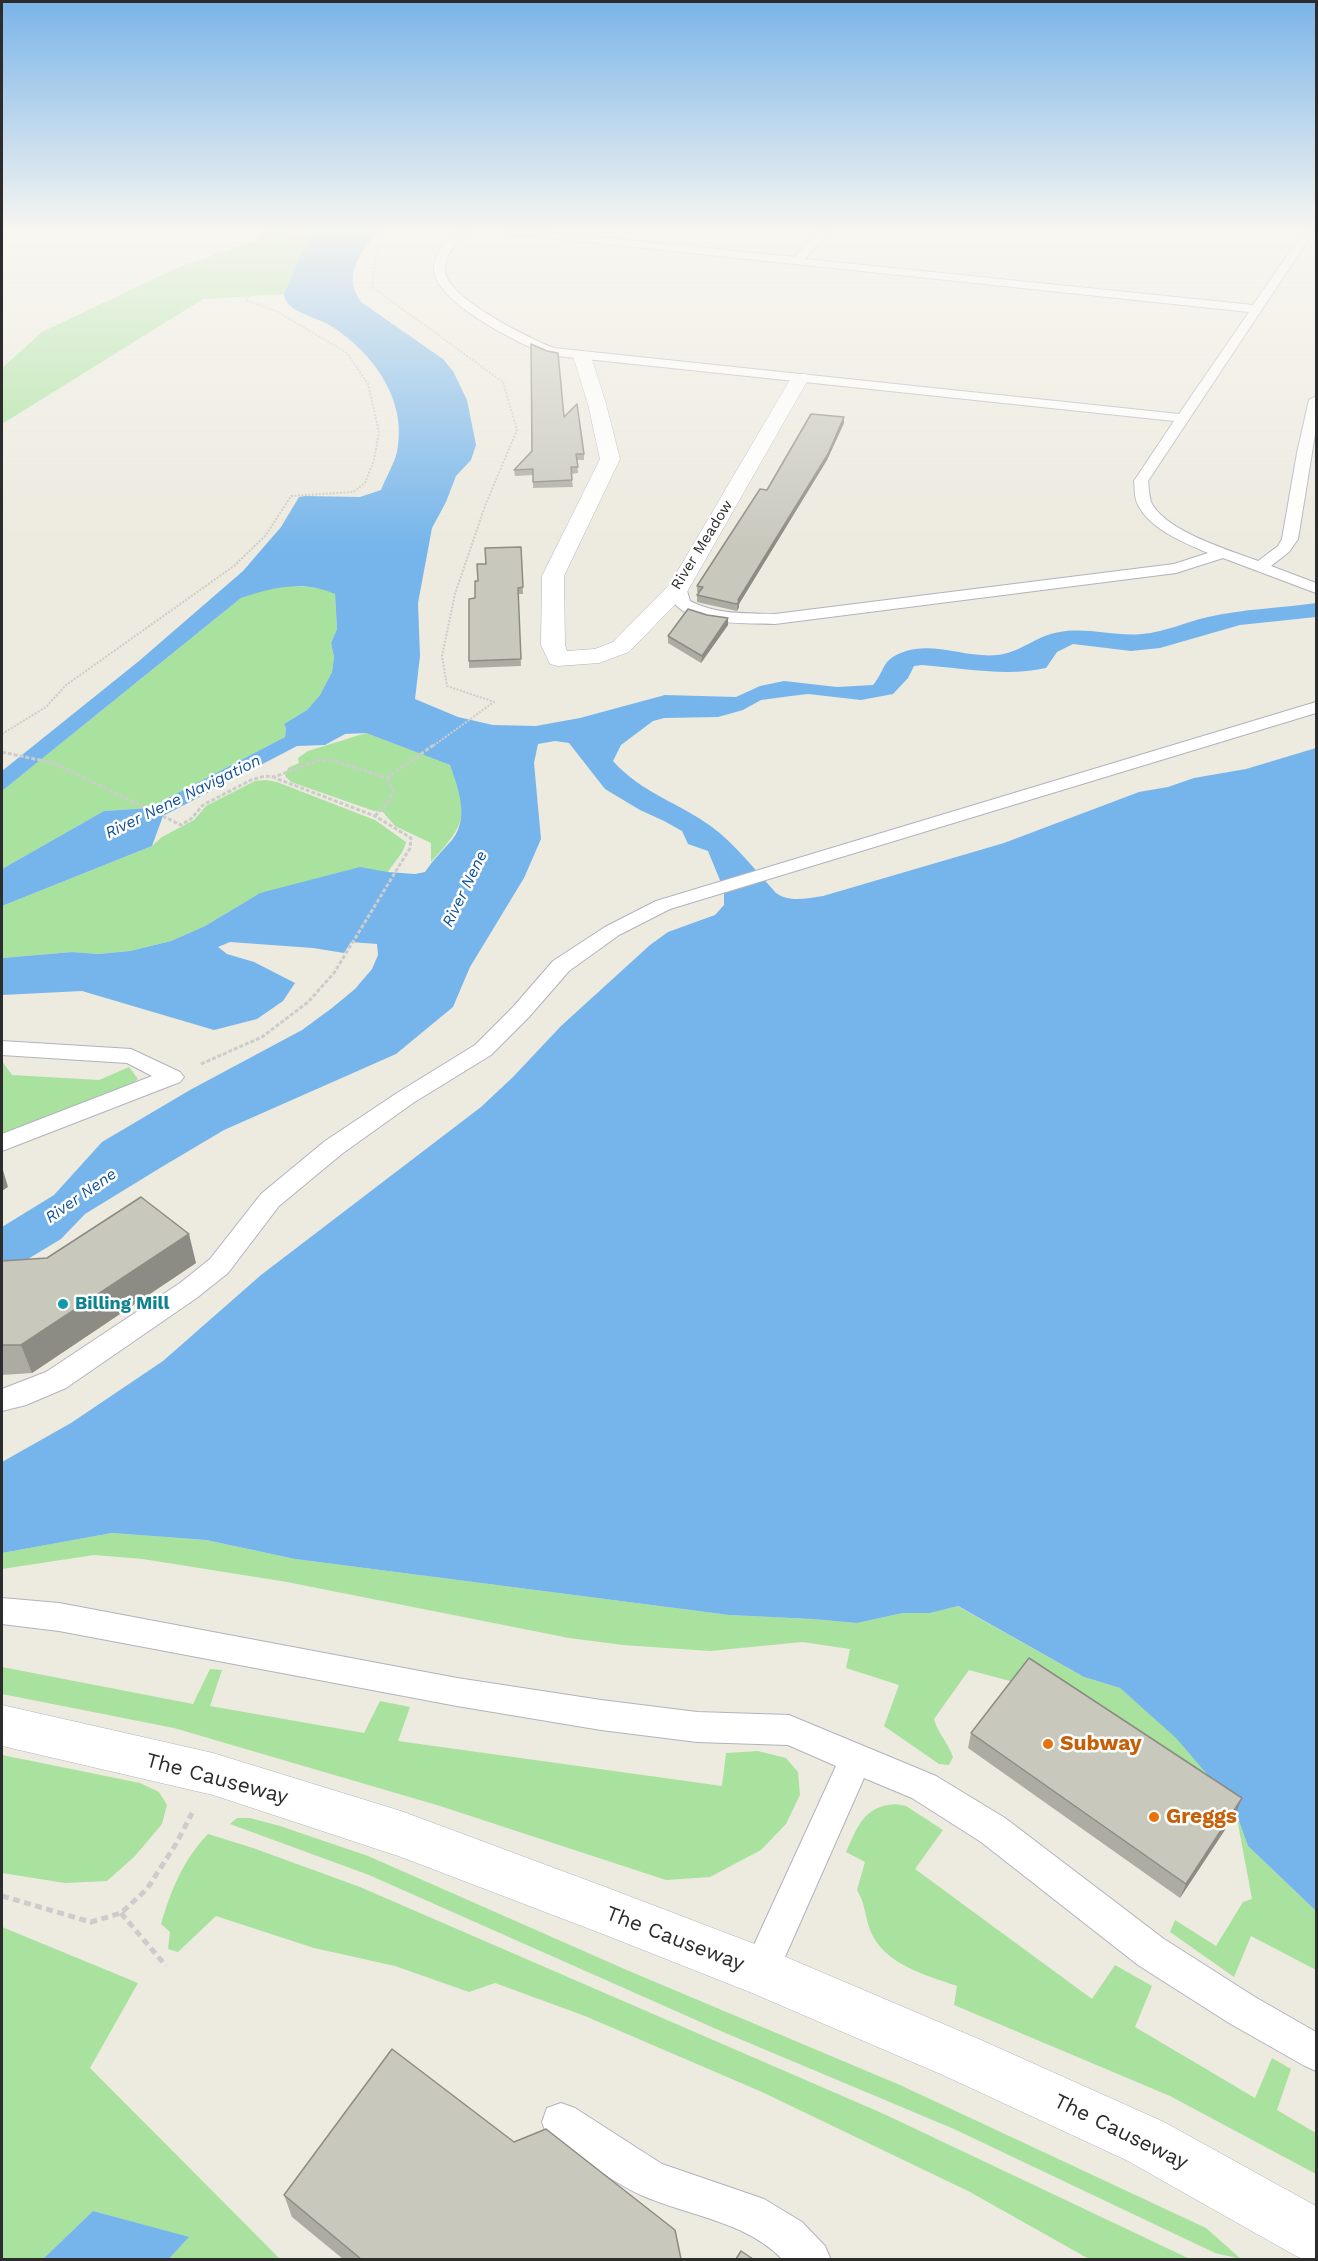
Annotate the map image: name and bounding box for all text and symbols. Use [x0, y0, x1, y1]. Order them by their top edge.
street label: River Meadow [667, 497, 737, 593]
water label: River Nene Navigation [102, 751, 264, 843]
water label: River Nene [438, 848, 492, 930]
water label: River Nene [42, 1165, 120, 1227]
place label: Billing Mill [75, 1293, 169, 1315]
marker: Billing Mill [56, 1297, 70, 1311]
place label: Subway [1060, 1731, 1141, 1757]
marker: Subway [1041, 1737, 1055, 1751]
street label: The Causeway [143, 1748, 291, 1810]
place label: Greggs [1166, 1804, 1237, 1830]
marker: Greggs [1147, 1810, 1161, 1824]
street label: The Causeway [602, 1901, 748, 1977]
street label: The Causeway [1050, 2089, 1192, 2175]

